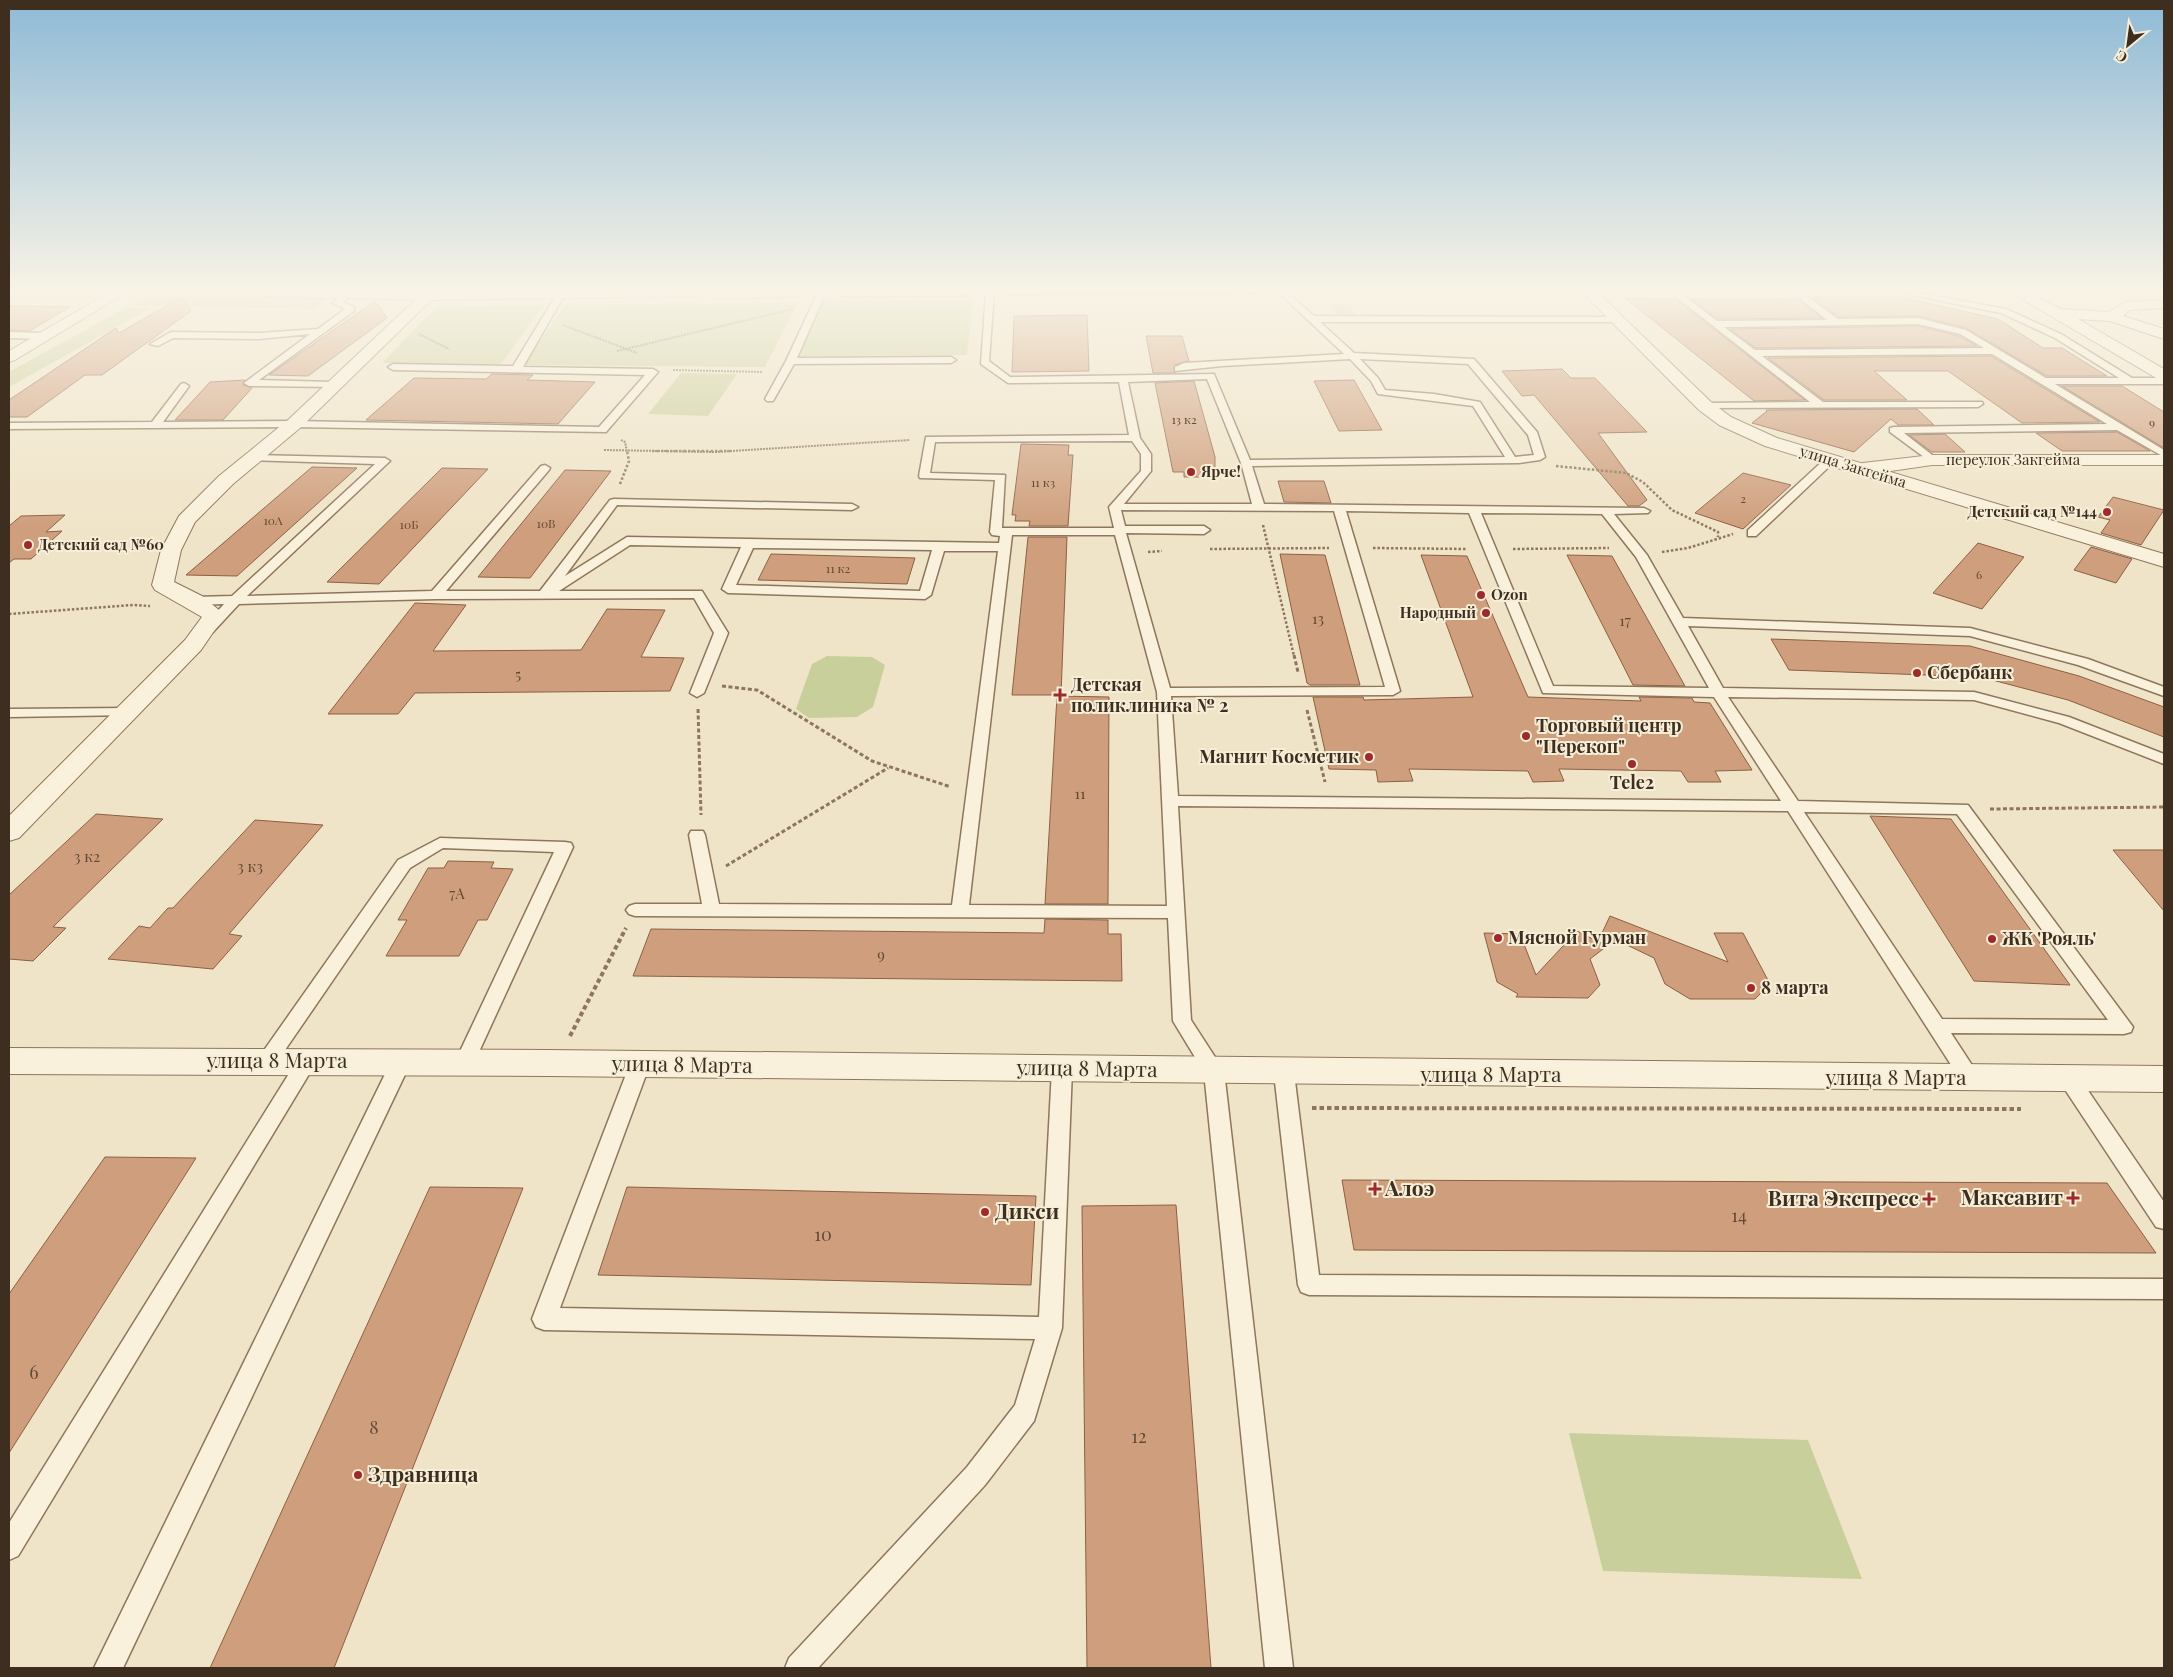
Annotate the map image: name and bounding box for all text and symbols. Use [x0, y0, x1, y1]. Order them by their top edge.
north arrow [2103, 20, 2153, 70]
text: С [2112, 46, 2130, 68]
house number: 13 к2 [1171, 411, 1197, 427]
house number: 9 [2149, 414, 2155, 430]
street label: улица Закгейма [1797, 440, 1910, 492]
street label: переулок Закгейма [1946, 449, 2081, 469]
place label: Ярче! [1200, 461, 1241, 481]
marker: Ярче! [1185, 466, 1197, 478]
house number: 11 к3 [1031, 474, 1055, 490]
house number: 2 [1740, 490, 1746, 506]
place label: Детский сад №144 [1967, 501, 2097, 521]
marker: Детский сад №144 [2101, 506, 2113, 518]
house number: 10А [263, 512, 283, 528]
house number: 10В [536, 515, 556, 531]
house number: 10Б [400, 516, 418, 532]
place label: Детский сад №60 [38, 534, 164, 554]
marker: Детский сад №60 [22, 539, 34, 551]
house number: 11 к2 [826, 560, 850, 576]
house number: 6 [1976, 566, 1982, 582]
place label: Ozon [1491, 584, 1528, 604]
marker: Ozon [1475, 589, 1487, 601]
place label: Народный [1400, 602, 1476, 622]
marker: Народный [1480, 607, 1492, 619]
house number: 13 [1312, 608, 1324, 628]
house number: 17 [1619, 610, 1631, 630]
place label: Сбербанк [1927, 660, 2012, 684]
house number: 5 [515, 664, 521, 684]
marker: Сбербанк [1911, 667, 1923, 679]
place label: Детская поликлиника № 2 [1071, 672, 1228, 717]
marker: Детская поликлиника № 2 [1053, 688, 1067, 702]
place label: Торговый центр "Перекоп" [1536, 713, 1682, 758]
marker: Торговый центр "Перекоп" [1520, 730, 1532, 742]
place label: Магнит Косметик [1199, 744, 1359, 768]
marker: Магнит Косметик [1363, 751, 1375, 763]
marker: Tele2 [1626, 758, 1638, 770]
place label: Tele2 [1610, 770, 1654, 794]
house number: 11 [1074, 783, 1086, 803]
house number: 3 к2 [74, 846, 100, 866]
house number: 3 к3 [237, 856, 263, 876]
house number: 7А [449, 883, 465, 903]
place label: Мясной Гурман [1508, 925, 1647, 949]
place label: ЖК 'Рояль' [2001, 926, 2097, 950]
marker: Мясной Гурман [1492, 932, 1504, 944]
marker: ЖК 'Рояль' [1986, 933, 1998, 945]
house number: 9 [877, 944, 885, 964]
place label: 8 марта [1761, 975, 1829, 999]
marker: 8 марта [1745, 982, 1757, 994]
street label: улица 8 Марта [205, 1045, 348, 1073]
street label: улица 8 Марта [610, 1048, 753, 1078]
street label: улица 8 Марта [1015, 1052, 1158, 1082]
street label: улица 8 Марта [1419, 1059, 1562, 1087]
street label: улица 8 Марта [1824, 1062, 1967, 1090]
place label: Алоэ [1384, 1173, 1435, 1201]
place label: Максавит [1961, 1182, 2063, 1210]
marker: Алоэ [1369, 1183, 1381, 1195]
place label: Вита Экспресс [1768, 1183, 1919, 1211]
marker: Максавит [2067, 1192, 2079, 1204]
marker: Вита Экспресс [1923, 1193, 1935, 1205]
place label: Дикси [995, 1196, 1060, 1224]
house number: 14 [1731, 1203, 1747, 1227]
marker: Дикси [979, 1206, 991, 1218]
house number: 10 [814, 1222, 832, 1246]
house number: 6 [29, 1360, 39, 1384]
house number: 8 [369, 1415, 379, 1439]
house number: 12 [1131, 1424, 1147, 1448]
place label: Здравница [368, 1459, 479, 1487]
marker: Здравница [352, 1469, 364, 1481]

